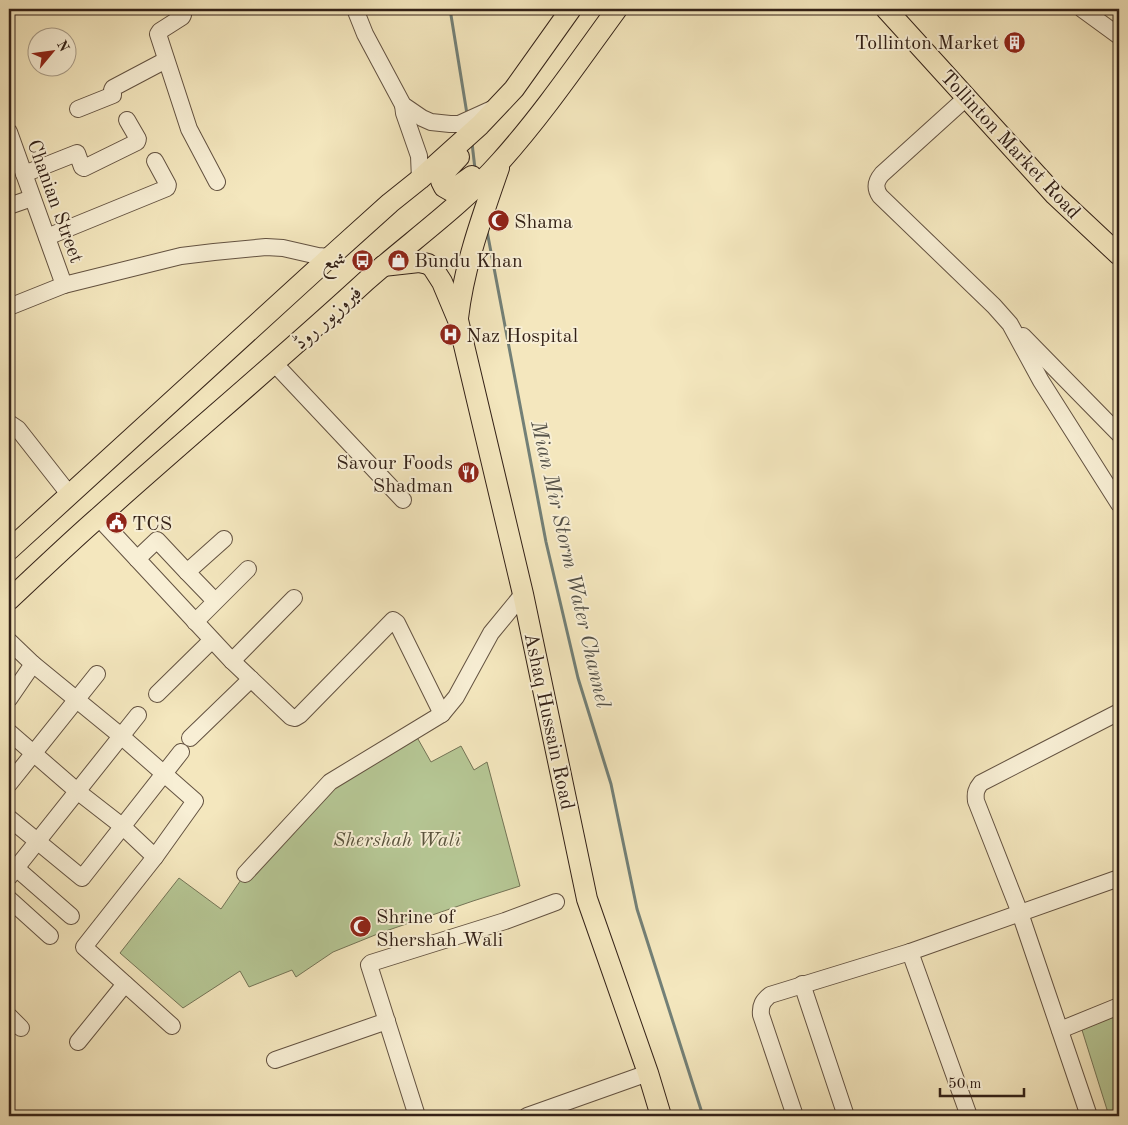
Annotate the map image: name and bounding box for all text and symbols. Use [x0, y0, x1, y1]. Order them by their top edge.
north arrow [28, 28, 78, 78]
building icon: Tollinton Market [1003, 30, 1027, 54]
place label: Tollinton Market [854, 34, 999, 54]
text: N [54, 38, 71, 55]
street label: Tollinton Market Road [936, 67, 1083, 223]
street label: Chanian Street [23, 137, 86, 266]
mosque icon: Shama [486, 209, 510, 233]
place label: Shama [514, 213, 573, 233]
shop icon: Bundu Khan [386, 248, 410, 272]
bus stop icon: شمع [350, 249, 374, 273]
place label: Bundu Khan [414, 252, 523, 272]
place label: شمع [322, 253, 346, 279]
street label: فیروزپور روڈ [289, 281, 368, 356]
hospital icon: Naz Hospital [438, 323, 462, 347]
place label: Naz Hospital [466, 327, 578, 347]
water label: Mian Mir Storm Water Channel [526, 418, 613, 710]
place label: Savour Foods Shadman [336, 454, 453, 497]
restaurant icon: Savour Foods Shadman [457, 461, 481, 485]
public building icon: TCS [104, 511, 128, 535]
place label: TCS [132, 515, 172, 535]
street label: Ashaq Hussain Road [520, 631, 577, 812]
park label: Shershah Wali [333, 831, 461, 851]
place label: Shrine of Shershah Wali [376, 908, 503, 951]
mosque icon: Shrine of Shershah Wali [348, 915, 372, 939]
scale bar [940, 1065, 1024, 1097]
text: 50 m [948, 1077, 982, 1092]

